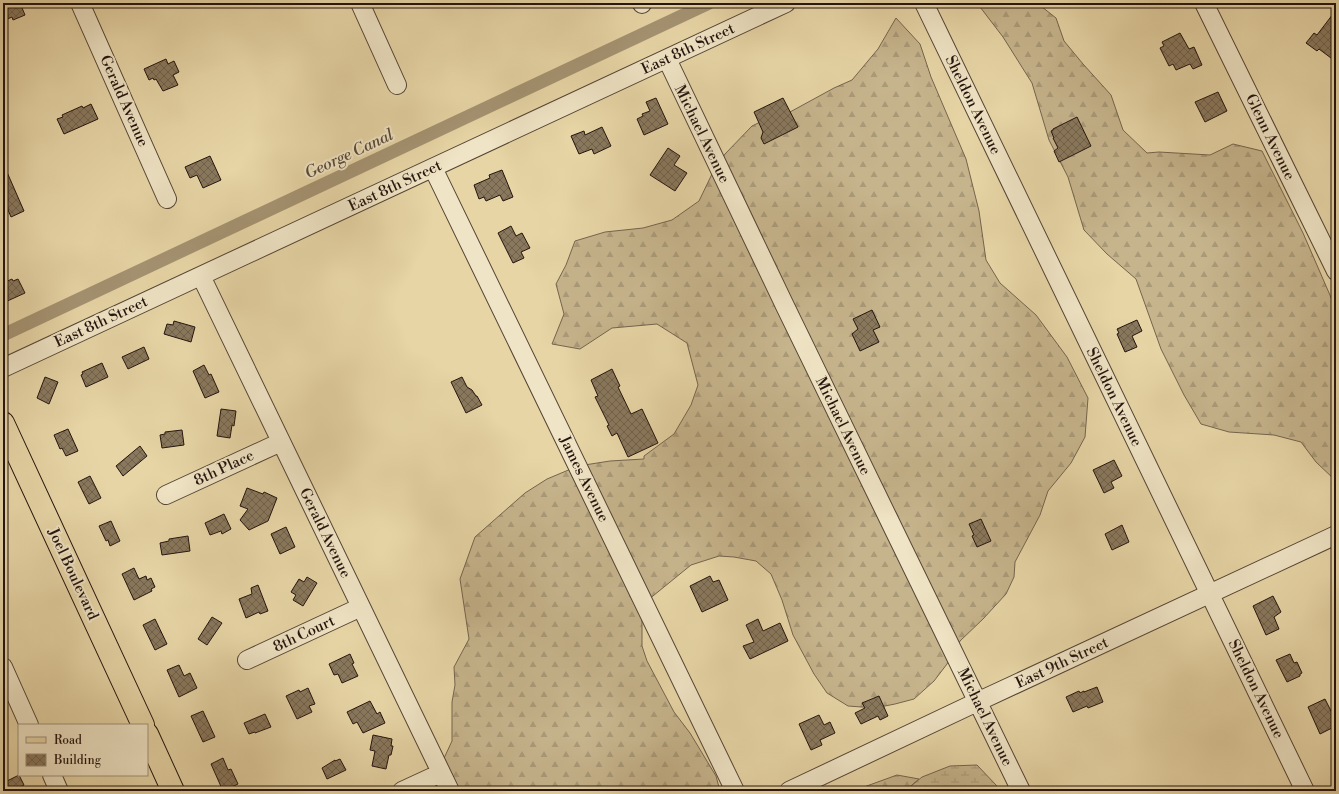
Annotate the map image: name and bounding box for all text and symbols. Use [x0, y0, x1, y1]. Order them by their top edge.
street label: East 8th Street [638, 19, 738, 79]
street label: Gerald Avenue [95, 52, 153, 150]
street label: Sheldon Avenue [941, 52, 1005, 158]
street label: Michael Avenue [670, 82, 734, 186]
street label: Glenn Avenue [1241, 91, 1299, 183]
water label: George Canal [301, 124, 397, 183]
street label: East 8th Street [345, 156, 445, 216]
street label: East 8th Street [51, 292, 151, 352]
street label: Sheldon Avenue [1082, 344, 1146, 450]
street label: Michael Avenue [811, 374, 875, 478]
street label: James Avenue [554, 432, 613, 525]
street label: 8th Place [191, 446, 257, 490]
street label: Gerald Avenue [295, 485, 355, 581]
street label: Joel Boulevard [43, 524, 103, 623]
street label: 8th Court [270, 611, 339, 657]
street label: East 9th Street [1012, 633, 1112, 693]
street label: Sheldon Avenue [1224, 636, 1288, 742]
street label: Michael Avenue [953, 665, 1017, 769]
legend [18, 724, 148, 776]
text: Road [54, 733, 82, 748]
text: Building [53, 753, 102, 768]

